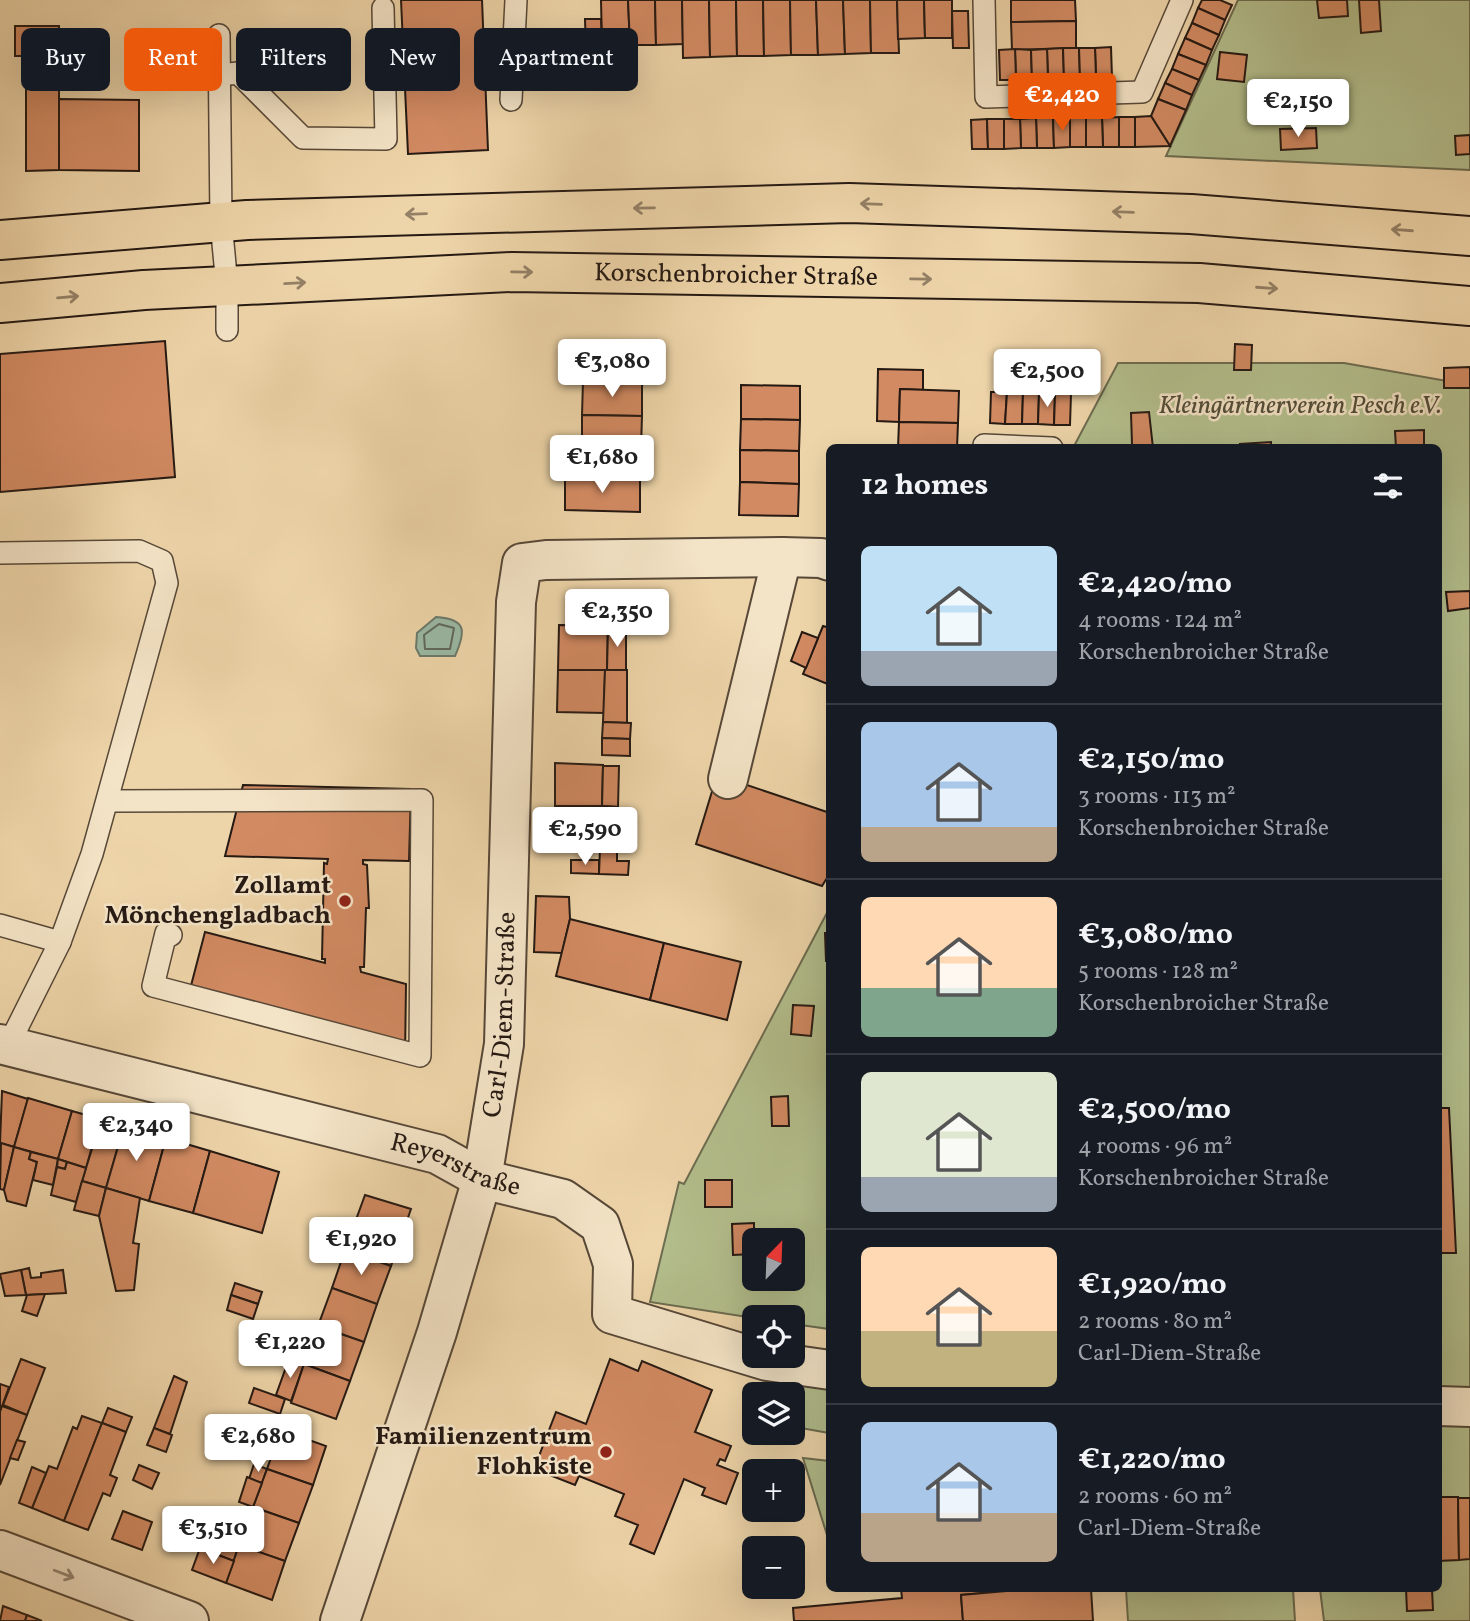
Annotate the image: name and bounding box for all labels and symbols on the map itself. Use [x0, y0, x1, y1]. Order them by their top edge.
pin: €2,420 [1005, 74, 1119, 133]
pin: €2,150 [1241, 80, 1355, 139]
one-way arrow [860, 197, 883, 211]
one-way arrow [632, 201, 655, 214]
one-way arrow [1112, 205, 1135, 218]
one-way arrow [405, 207, 428, 221]
one-way arrow [1391, 224, 1414, 237]
street label: Korschenbroicher Straße [594, 255, 878, 296]
one-way arrow [510, 265, 533, 279]
one-way arrow [909, 272, 932, 285]
one-way arrow [283, 276, 306, 289]
one-way arrow [1255, 282, 1278, 295]
one-way arrow [56, 290, 79, 303]
pin: €3,080 [555, 340, 669, 399]
pin: €2,500 [990, 350, 1104, 409]
park label: Kleingärtnerverein Pesch e.V. [1158, 388, 1442, 424]
pin: €1,680 [545, 435, 659, 495]
pin: €2,350 [560, 590, 674, 649]
pin: €2,590 [528, 808, 642, 867]
place label: Zollamt Mönchengladbach [104, 868, 331, 934]
marker: Zollamt Mönchengladbach [337, 893, 353, 909]
street label: Carl-Diem-Straße [474, 911, 526, 1121]
pin: €2,340 [79, 1104, 193, 1163]
street label: Reyerstraße [386, 1125, 524, 1206]
pin: €1,920 [304, 1218, 418, 1277]
north arrow [742, 1228, 805, 1292]
pin: €1,220 [233, 1320, 347, 1380]
pin: €2,680 [201, 1414, 315, 1474]
place label: Familienzentrum Flohkiste [375, 1419, 592, 1485]
marker: Familienzentrum Flohkiste [598, 1444, 614, 1460]
pin: €3,510 [156, 1506, 270, 1566]
one-way arrow [52, 1569, 74, 1581]

